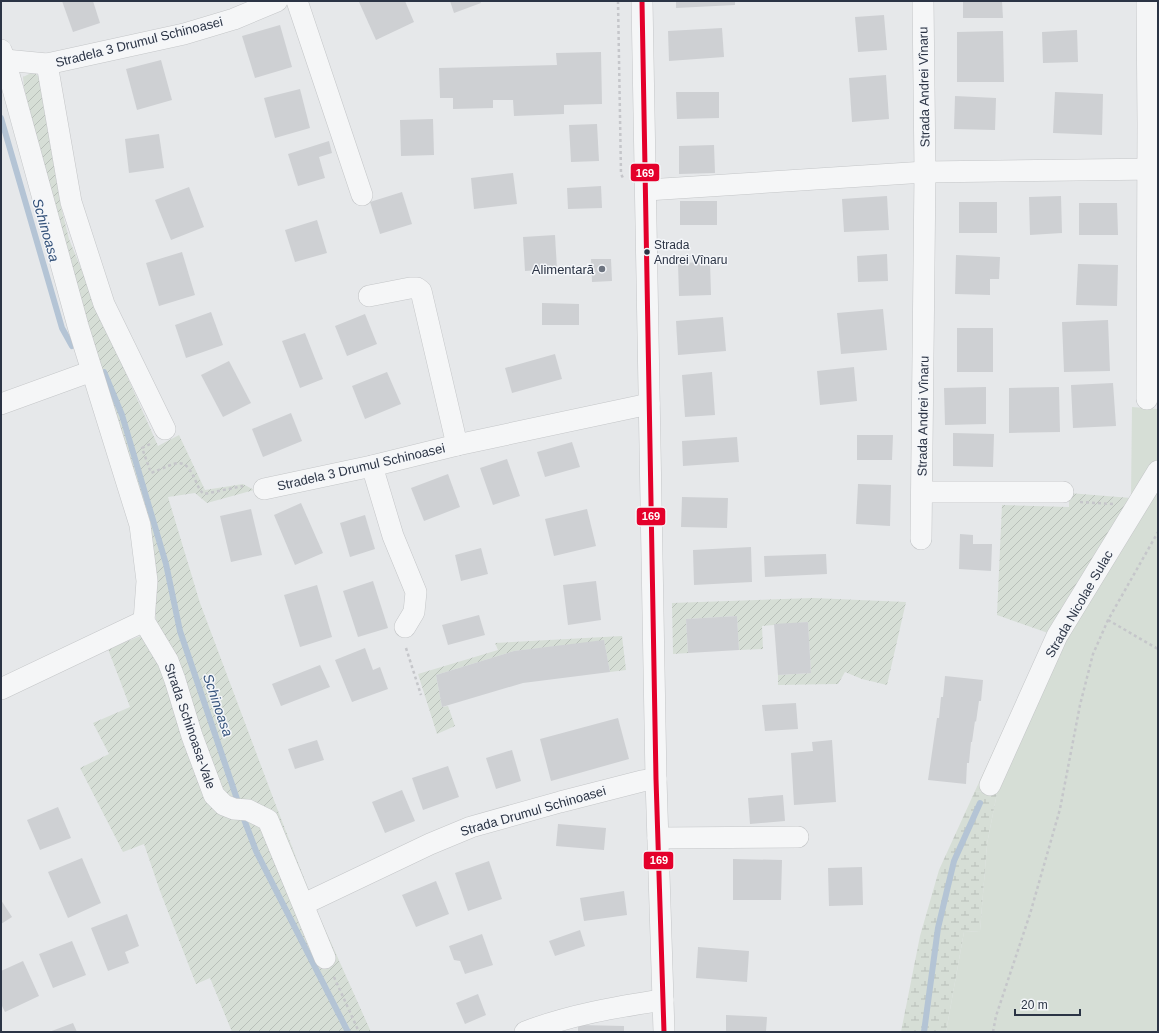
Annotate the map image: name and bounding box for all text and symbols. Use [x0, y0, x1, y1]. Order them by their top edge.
street label: Stradela 3 Drumul Schinoasei [54, 14, 224, 70]
street label: Strada Andrei Vînaru [915, 27, 933, 147]
line badge: 169 [630, 163, 660, 182]
text: 169 [636, 167, 654, 179]
water label: Schinoasa [29, 196, 63, 264]
place label: Strada Andrei Vînaru [654, 238, 727, 267]
marker: Strada Andrei Vînaru [642, 247, 652, 257]
place label: Alimentară [532, 262, 595, 277]
marker: Alimentară [597, 264, 607, 274]
street label: Strada Andrei Vînaru [914, 356, 932, 476]
street label: Stradela 3 Drumul Schinoasei [276, 440, 447, 494]
line badge: 169 [636, 507, 666, 526]
text: 169 [642, 510, 660, 522]
street label: Strada Nicolae Sulac [1042, 547, 1116, 660]
street label: Strada Schinoasa-Vale [161, 661, 219, 791]
water label: Schinoasa [200, 671, 236, 739]
street label: Strada Drumul Schinoasei [458, 783, 608, 839]
line badge: 169 [643, 851, 674, 870]
text: 169 [650, 854, 668, 866]
scale bar [1015, 991, 1080, 1017]
text: 20 m [1021, 998, 1048, 1012]

